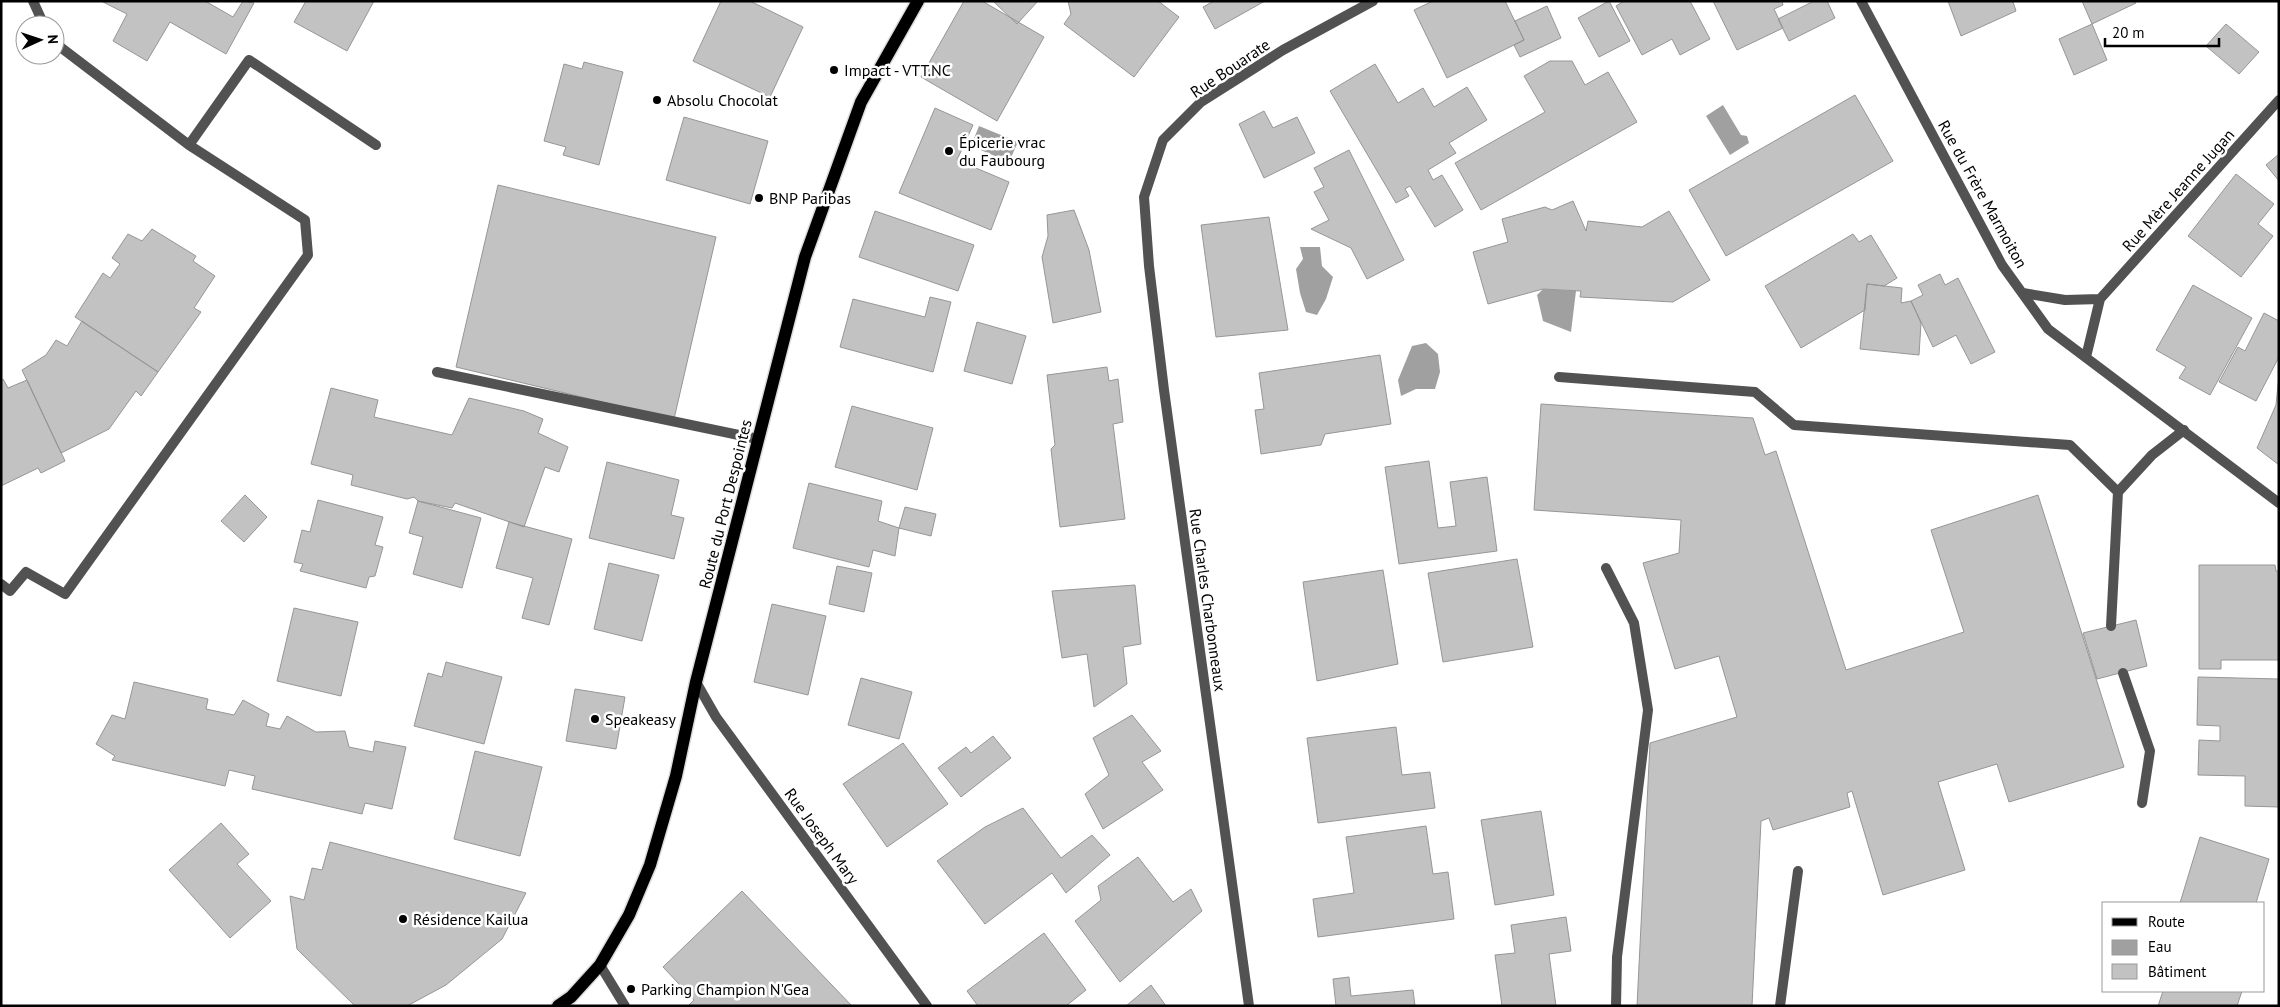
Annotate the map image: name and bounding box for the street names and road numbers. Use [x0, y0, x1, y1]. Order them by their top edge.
street label: Rue Bouarate [1186, 34, 1274, 102]
street label: Rue du Frère Marmoiton [1934, 117, 2032, 271]
street label: Rue Mère Jeanne Jugan [2118, 125, 2238, 255]
street label: Route du Port Despointes [694, 417, 756, 591]
street label: Rue Charles Charbonneaux [1185, 507, 1231, 693]
street label: Rue Joseph Mary [781, 784, 864, 888]

